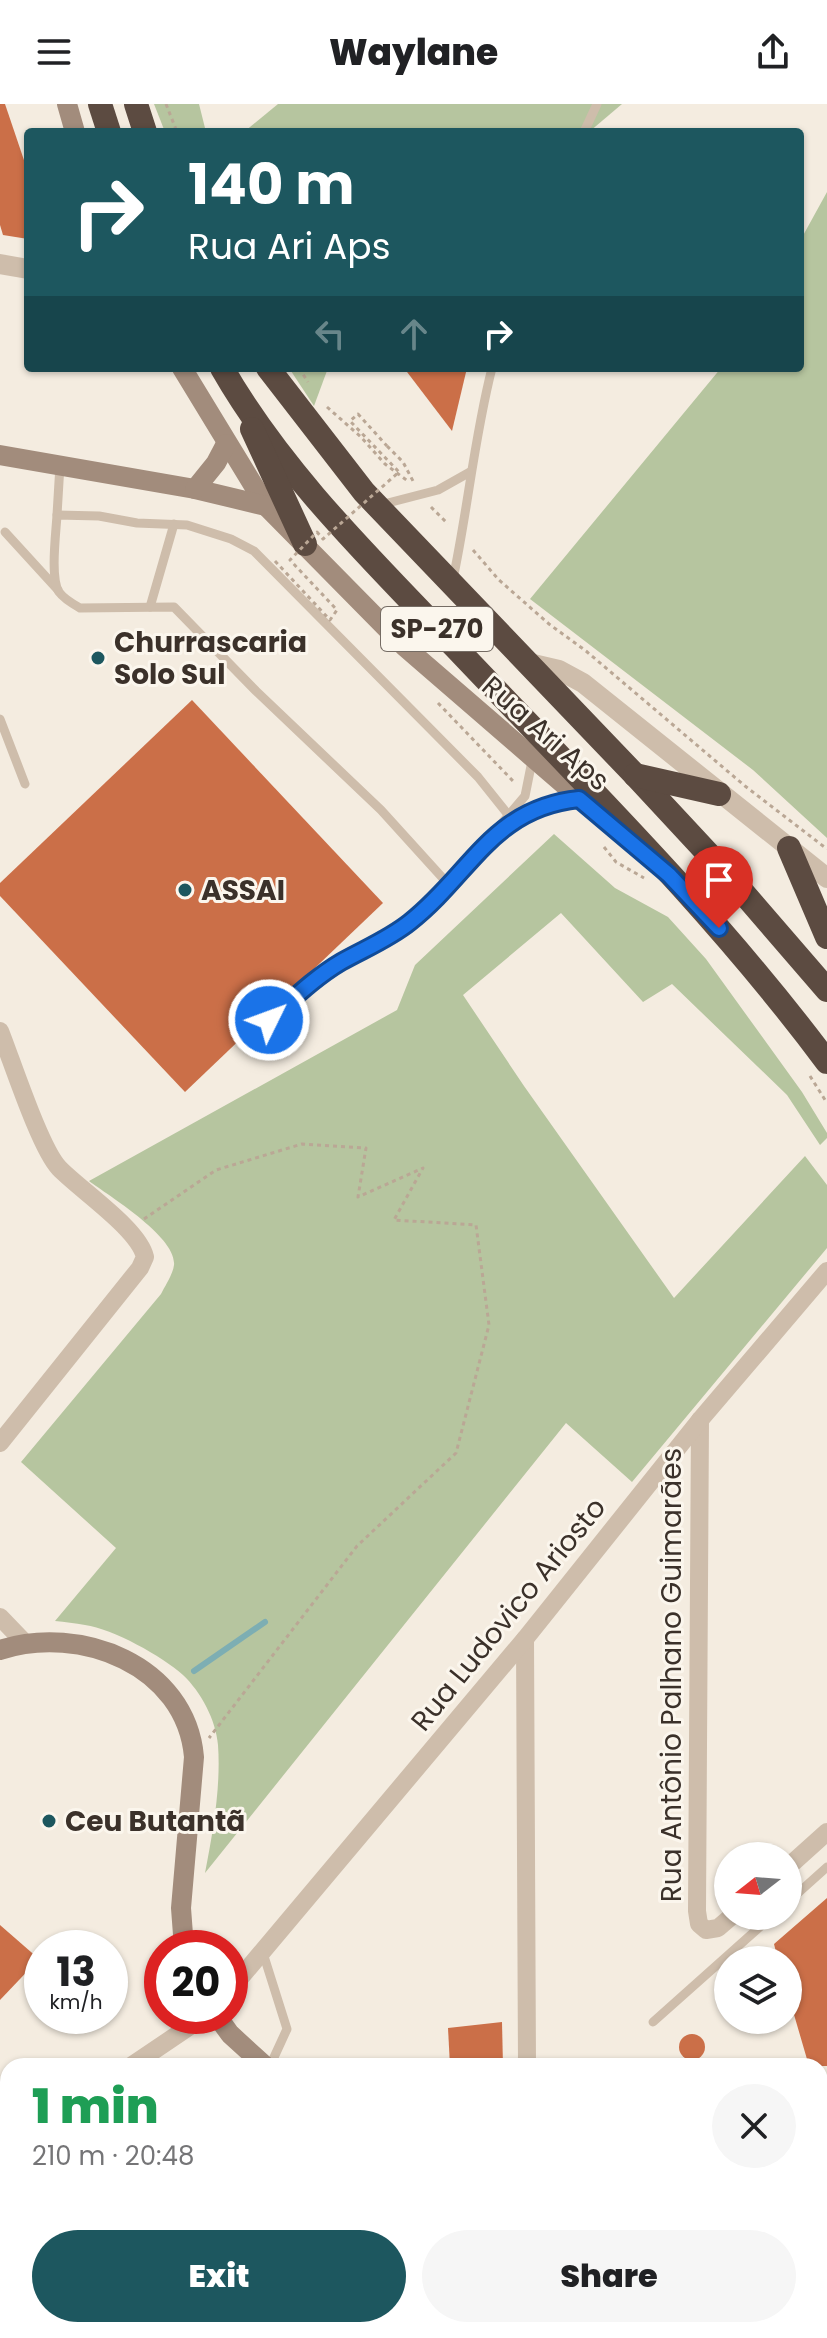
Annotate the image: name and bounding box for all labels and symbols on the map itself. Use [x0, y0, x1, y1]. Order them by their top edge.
road number: SP-270 [381, 607, 493, 651]
place label: Churrascaria Solo Sul [114, 623, 307, 694]
marker: Churrascaria Solo Sul [89, 649, 107, 667]
street label: Rua Ari Aps [473, 667, 618, 800]
pin [685, 846, 753, 928]
place label: ASSAI [201, 871, 285, 910]
marker: ASSAI [176, 881, 194, 899]
position arrow [227, 978, 311, 1062]
street label: Rua Antônio Palhano Guimarães [652, 1448, 691, 1902]
street label: Rua Ludovico Ariosto [402, 1489, 615, 1739]
place label: Ceu Butantã [65, 1802, 245, 1841]
marker: Ceu Butantã [40, 1812, 58, 1830]
north arrow [714, 1842, 802, 1930]
speed limit sign: 20 [144, 1930, 248, 2034]

